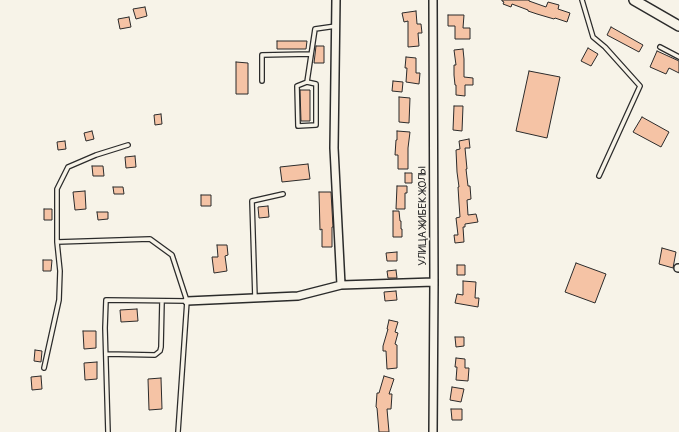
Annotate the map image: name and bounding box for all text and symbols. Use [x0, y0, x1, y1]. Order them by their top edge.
street label: УЛИЦА ЖИБЕК ЖОЛЫ [416, 166, 430, 266]

